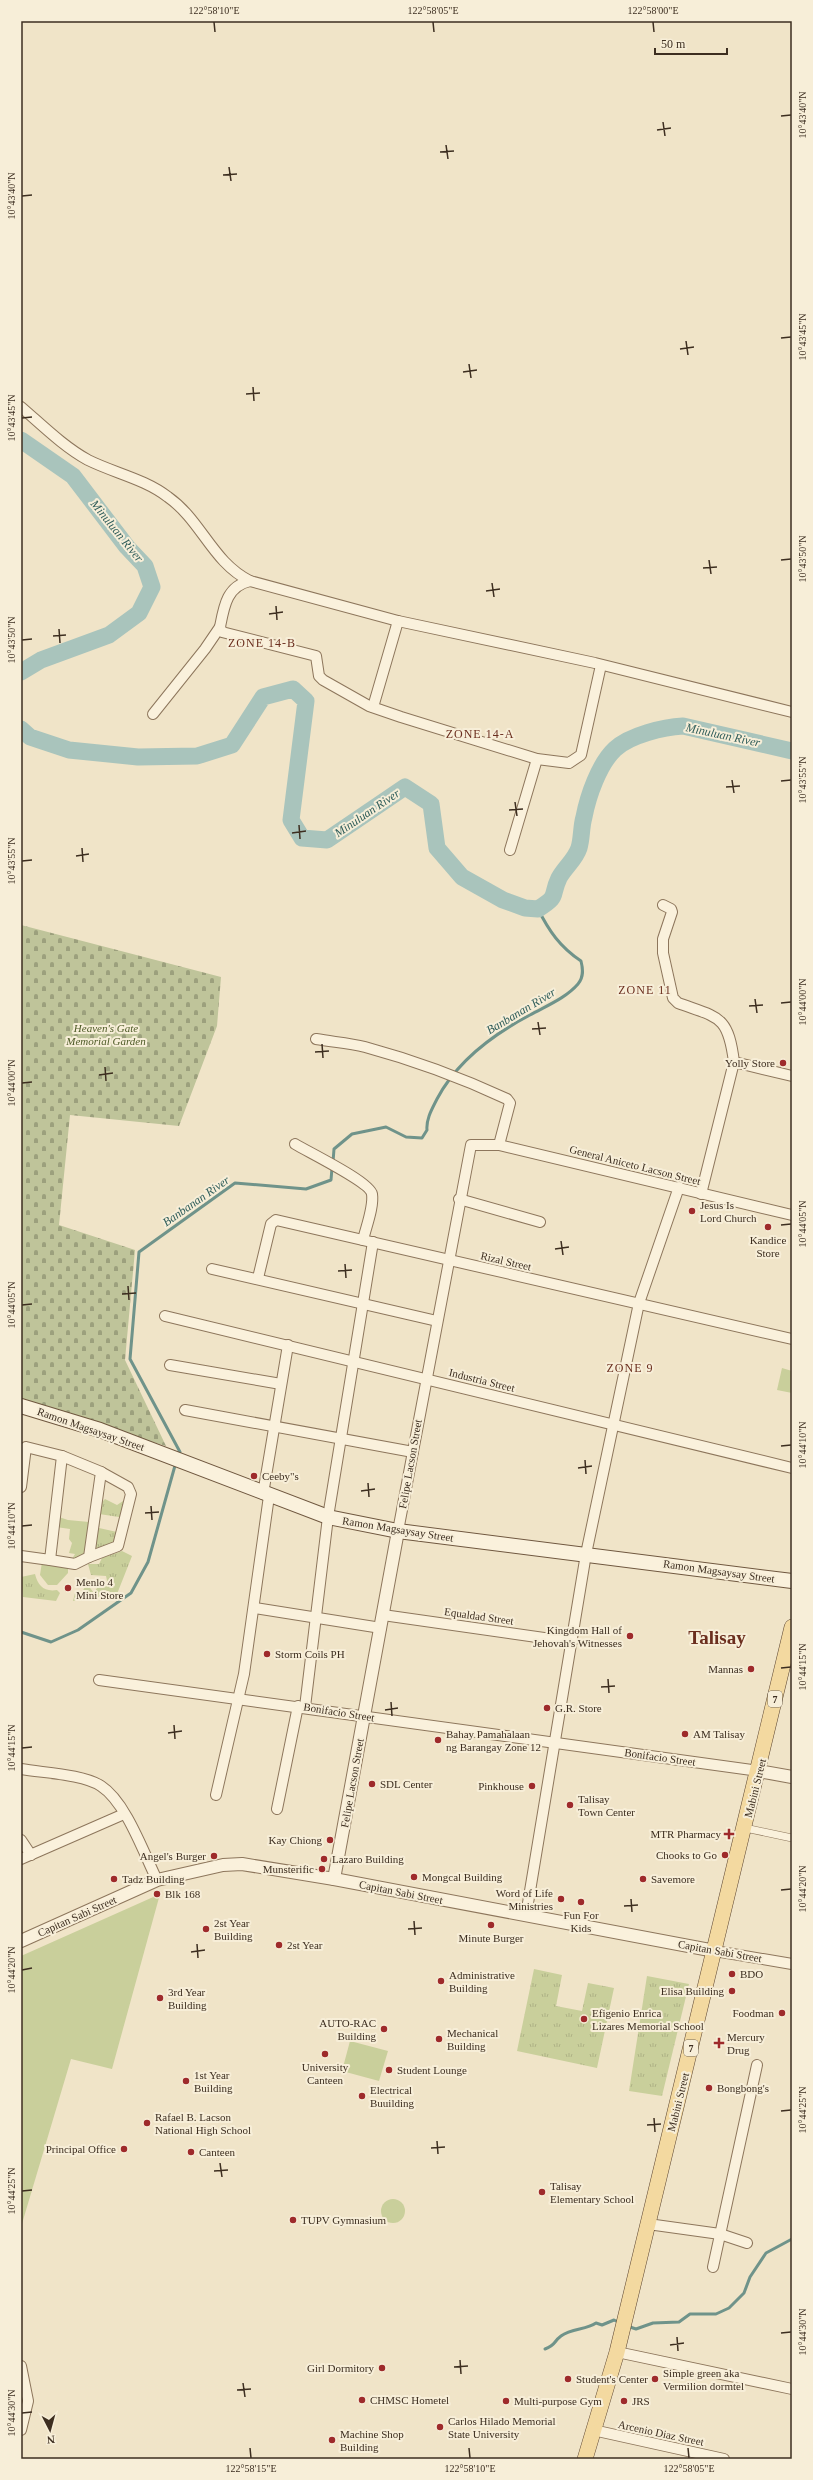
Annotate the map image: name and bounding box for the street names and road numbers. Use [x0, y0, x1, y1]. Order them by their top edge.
street label: General Aniceto Lacson Street [568, 1143, 702, 1187]
street label: Rizal Street [479, 1249, 533, 1273]
street label: Industria Street [448, 1366, 516, 1394]
street label: Ramon Magsaysay Street [36, 1405, 146, 1453]
street label: Felipe Lacson Street [396, 1418, 424, 1510]
street label: Ramon Magsaysay Street [342, 1514, 454, 1544]
street label: Ramon Magsaysay Street [662, 1557, 776, 1585]
street label: Equaldad Street [444, 1605, 514, 1627]
road number: 7 [768, 1691, 782, 1707]
street label: Bonifacio Street [303, 1700, 375, 1724]
street label: Felipe Lacson Street [338, 1737, 366, 1829]
street label: Bonifacio Street [624, 1746, 696, 1768]
street label: Mabini Street [742, 1757, 768, 1819]
street label: Capitan Sabi Street [358, 1878, 444, 1906]
street label: Capitan Sabi Street [36, 1893, 118, 1939]
street label: Capitan Sabi Street [677, 1938, 763, 1964]
road number: 7 [684, 2040, 698, 2056]
street label: Mabini Street [665, 2071, 691, 2133]
street label: Arcenio Diaz Street [617, 2418, 705, 2448]

